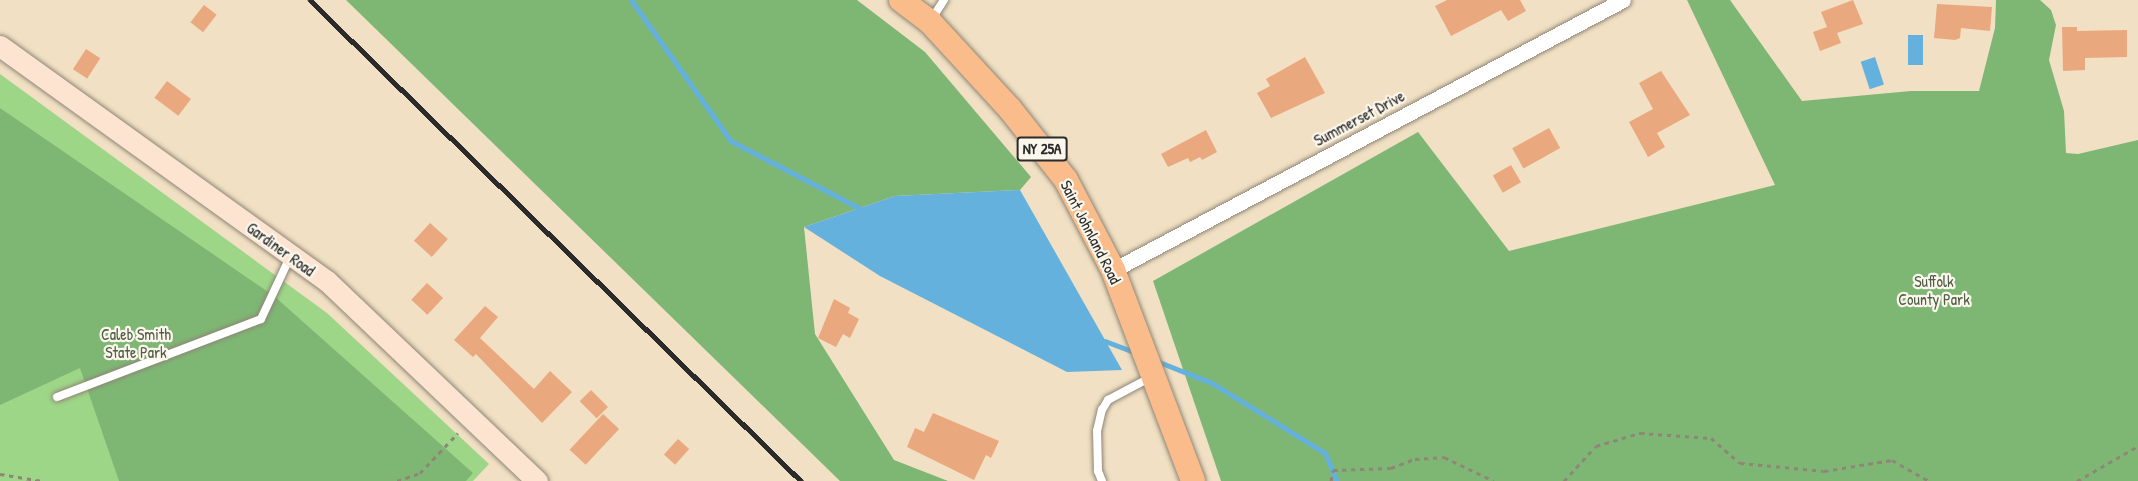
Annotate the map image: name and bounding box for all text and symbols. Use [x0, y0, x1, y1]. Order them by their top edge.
street label: Summerset Drive [1310, 86, 1408, 150]
road number: NY 25A [1016, 137, 1068, 161]
street label: Saint Johnland Road [1057, 177, 1125, 287]
street label: Gardiner Road [243, 218, 319, 280]
park label: Suffolk County Park [1898, 271, 1970, 309]
park label: Caleb Smith State Park [101, 324, 171, 362]

